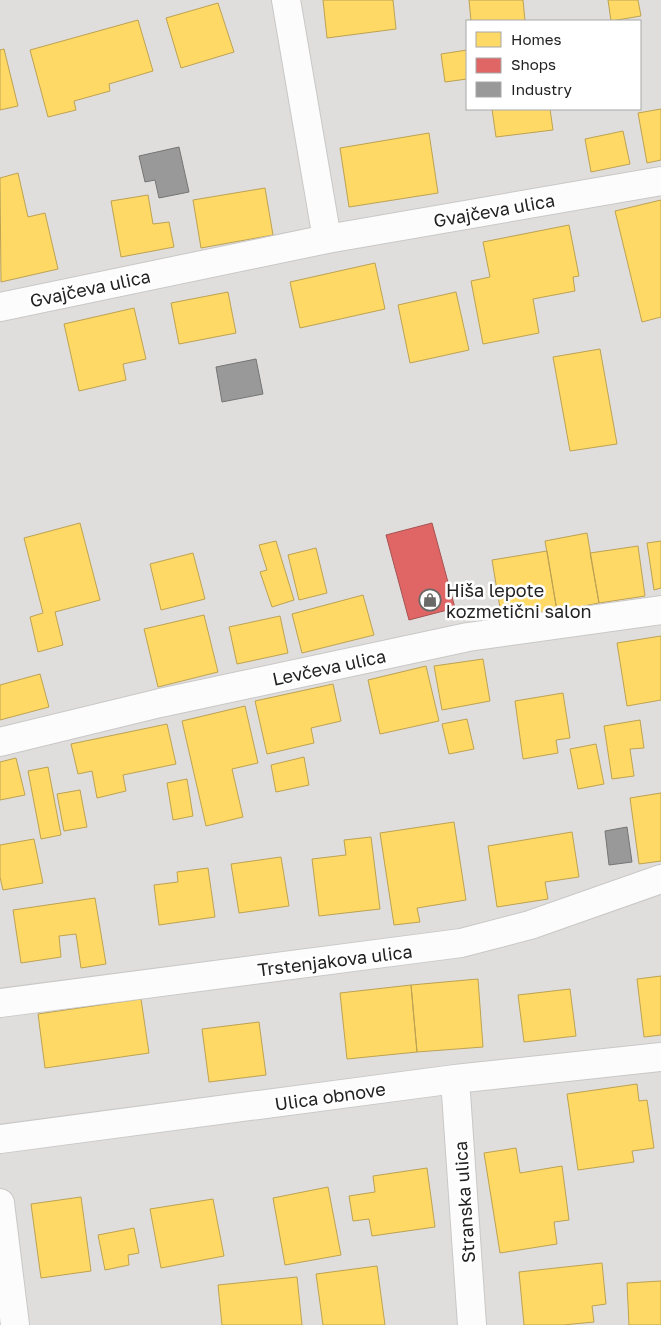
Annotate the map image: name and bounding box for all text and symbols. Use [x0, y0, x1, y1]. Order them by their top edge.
legend [466, 20, 641, 110]
text: Homes [511, 30, 561, 48]
text: Shops [511, 55, 556, 73]
text: Industry [511, 80, 572, 98]
street label: Gvajčeva ulica [432, 189, 556, 231]
street label: Gvajčeva ulica [28, 264, 152, 312]
place label: Hiša lepote kozmetični salon [446, 579, 592, 622]
shop icon: Hiša lepote kozmetični salon [418, 588, 442, 612]
street label: Levčeva ulica [270, 644, 388, 690]
street label: Trstenjakova ulica [256, 940, 414, 980]
street label: Ulica obnove [273, 1077, 387, 1115]
street label: Stranska ulica [449, 1140, 479, 1264]

